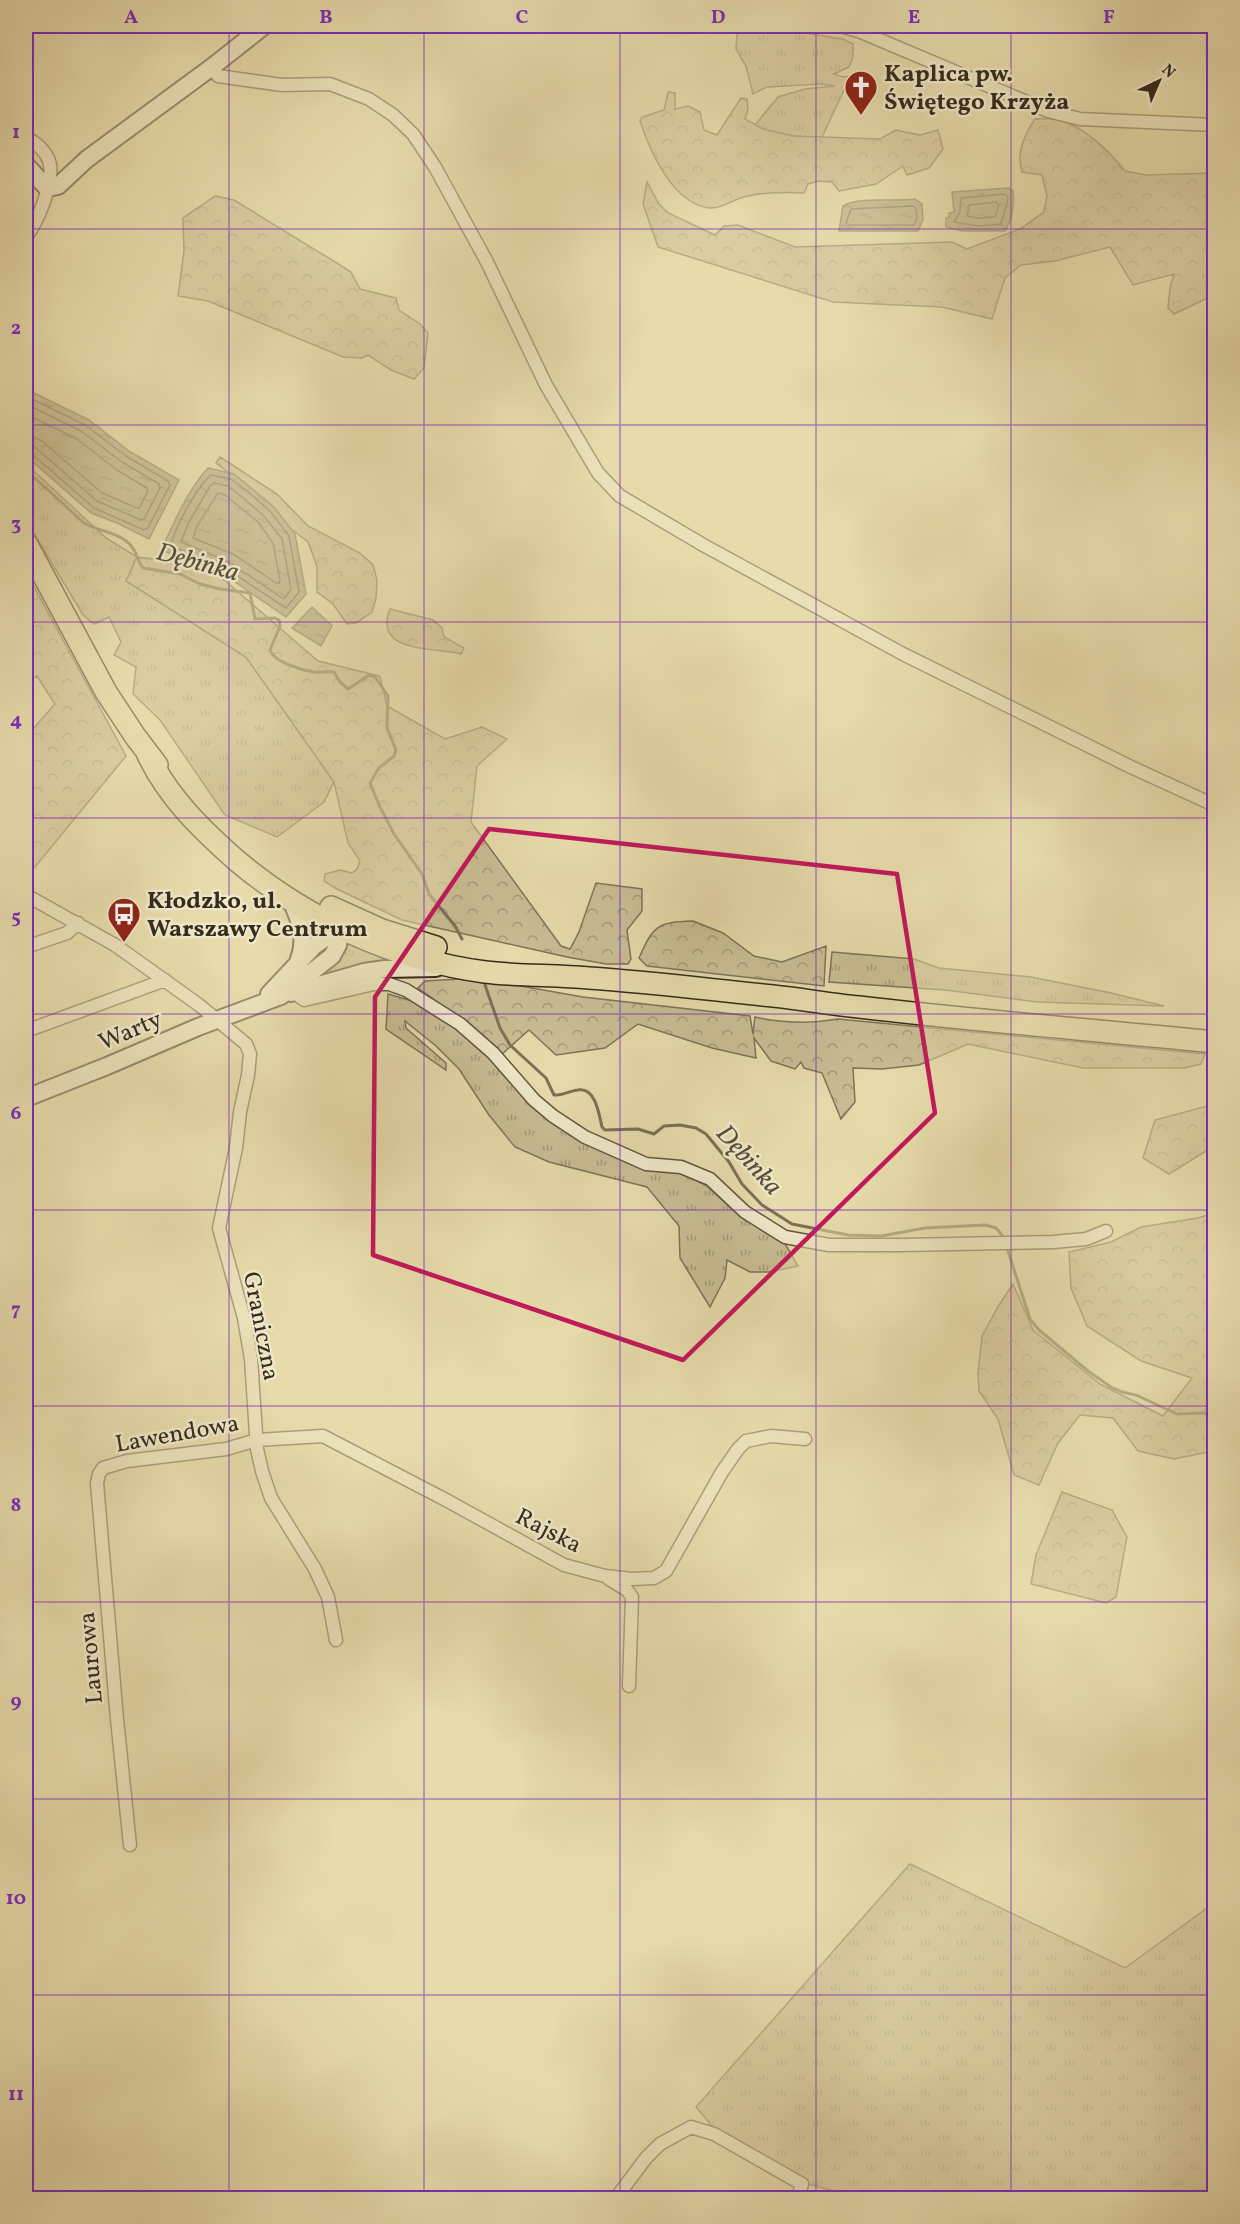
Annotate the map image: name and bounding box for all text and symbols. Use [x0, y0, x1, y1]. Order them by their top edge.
text: A [124, 4, 138, 32]
text: B [319, 4, 333, 32]
text: C [516, 4, 529, 32]
text: D [711, 4, 725, 32]
text: E [908, 4, 920, 32]
text: F [1103, 4, 1115, 32]
north arrow [1129, 51, 1189, 111]
place label: Kaplica pw. Świętego Krzyża [884, 58, 1069, 120]
text: N [1156, 60, 1180, 84]
church icon: Kaplica pw. Świętego Krzyża [843, 69, 879, 116]
text: 1 [12, 119, 20, 147]
text: 2 [11, 315, 21, 343]
text: 3 [11, 511, 21, 539]
water label: Dębinka [152, 535, 243, 591]
text: 4 [10, 707, 22, 735]
place label: Kłodzko, ul. Warszawy Centrum [147, 885, 368, 947]
bus stop icon: Kłodzko, ul. Warszawy Centrum [106, 896, 142, 943]
text: 5 [11, 904, 21, 932]
street label: Warty [94, 1003, 168, 1060]
text: 6 [11, 1100, 22, 1128]
water label: Dębinka [707, 1117, 790, 1204]
street label: Graniczna [233, 1269, 287, 1384]
text: 7 [11, 1296, 21, 1324]
street label: Lawendowa [113, 1407, 242, 1463]
text: 8 [11, 1492, 21, 1520]
street label: Rajska [509, 1501, 587, 1563]
street label: Laurowa [71, 1610, 113, 1705]
text: 9 [10, 1688, 22, 1716]
text: 10 [6, 1885, 26, 1913]
text: 11 [8, 2081, 24, 2109]

